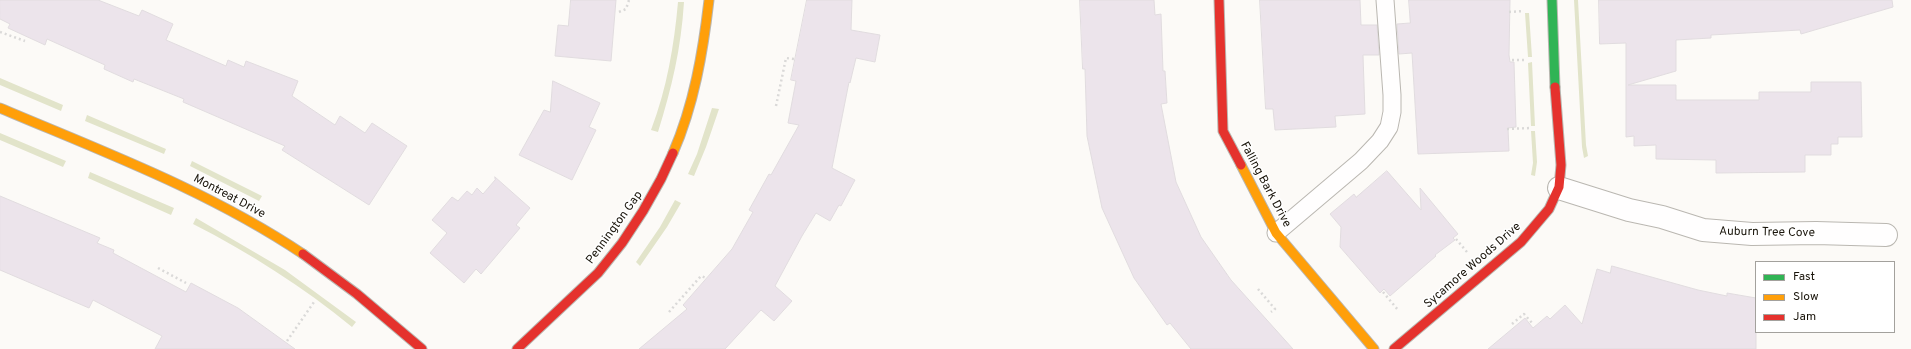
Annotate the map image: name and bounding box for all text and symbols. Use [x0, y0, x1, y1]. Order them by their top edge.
street label: Falling Bark Drive [1236, 140, 1294, 230]
street label: Montreat Drive [190, 172, 268, 222]
street label: Pennington Gap [584, 189, 646, 267]
street label: Sycamore Woods Drive [1422, 220, 1524, 312]
street label: Auburn Tree Cove [1719, 225, 1815, 241]
legend [1755, 261, 1895, 333]
text: Fast [1793, 269, 1815, 285]
text: Slow [1793, 289, 1819, 305]
text: Jam [1793, 309, 1816, 325]

